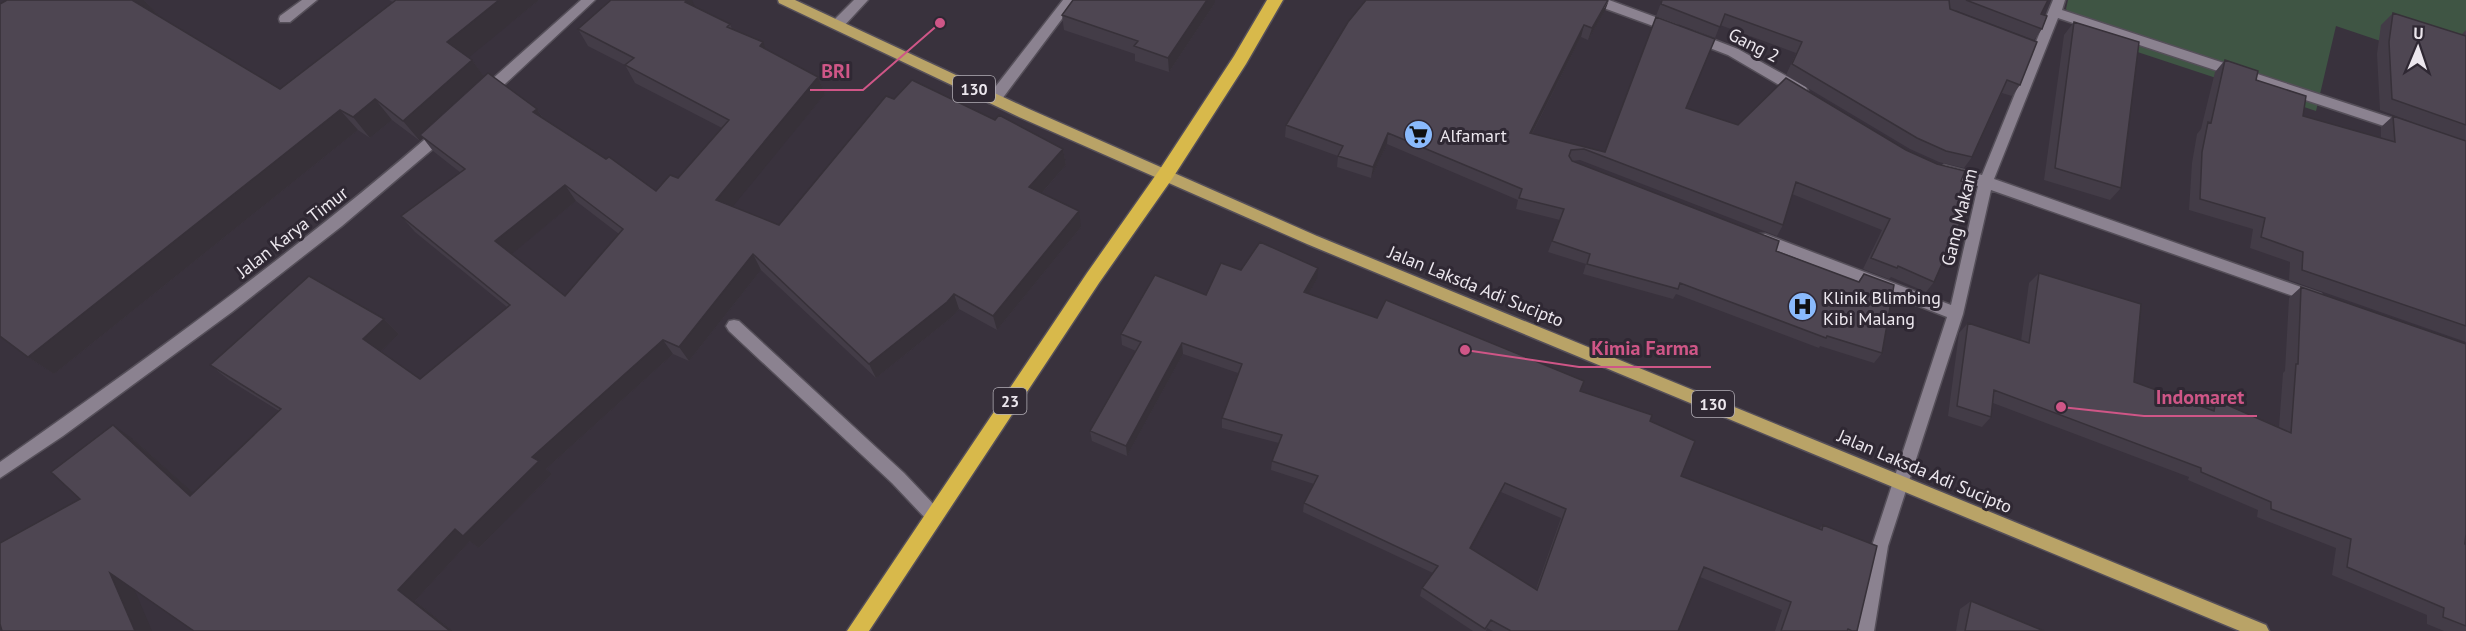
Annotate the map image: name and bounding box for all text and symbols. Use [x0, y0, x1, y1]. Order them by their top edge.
north arrow [2388, 18, 2448, 78]
street label: Gang 2 [1725, 22, 1783, 68]
text: U [2413, 23, 2424, 43]
callout: BRI [810, 52, 863, 90]
text: BRI [821, 58, 851, 84]
road number: 130 [953, 76, 995, 102]
supermarket icon: Alfamart [1403, 119, 1435, 151]
place label: Alfamart [1440, 124, 1507, 147]
street label: Gang Makam [1936, 166, 1982, 268]
street label: Jalan Karya Timur [231, 181, 352, 283]
street label: Jalan Laksda Adi Sucipto [1384, 240, 1567, 332]
place label: Klinik Blimbing Kibi Malang [1823, 286, 1941, 330]
hospital icon: Klinik Blimbing Kibi Malang [1786, 291, 1818, 323]
callout: Kimia Farma [1579, 329, 1711, 367]
text: Kimia Farma [1591, 335, 1699, 361]
callout: Indomaret [2144, 378, 2257, 416]
text: Indomaret [2156, 384, 2244, 410]
road number: 23 [994, 388, 1026, 414]
road number: 130 [1692, 391, 1734, 417]
street label: Jalan Laksda Adi Sucipto [1833, 423, 2016, 518]

